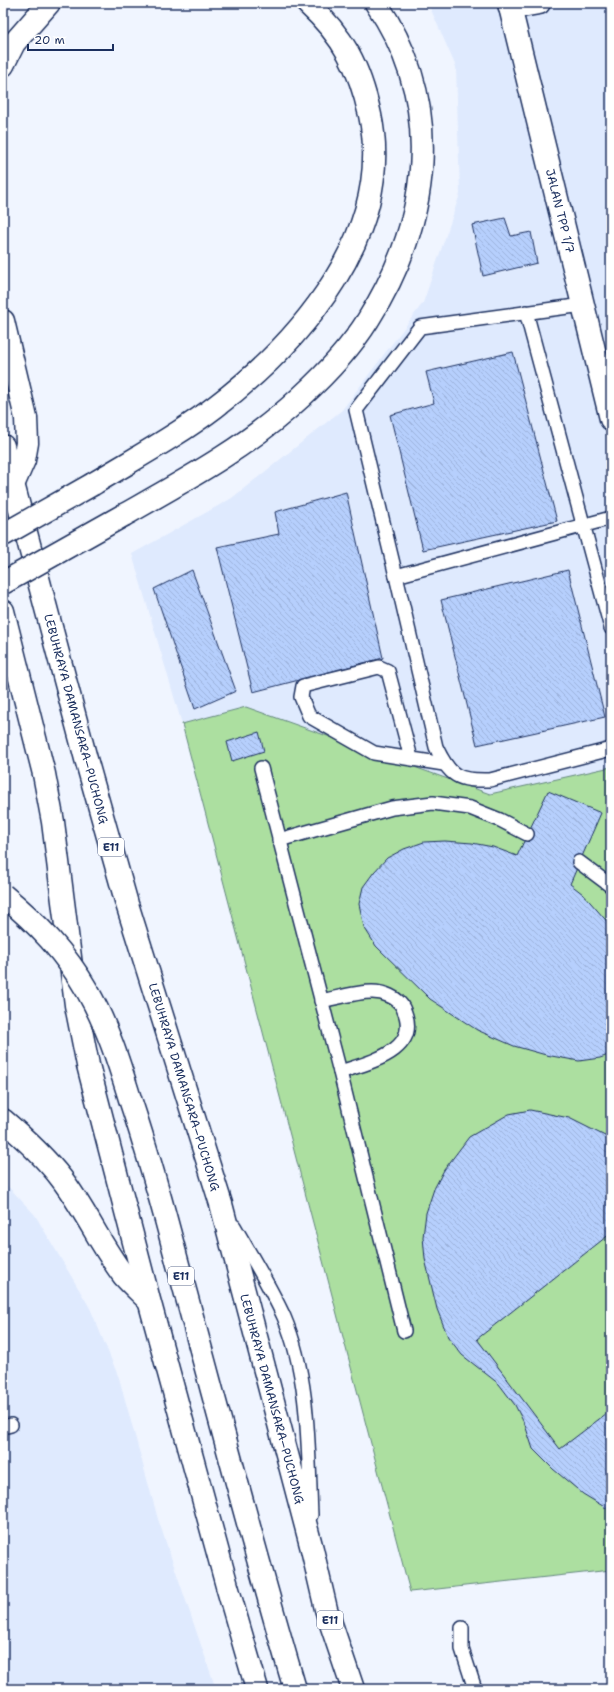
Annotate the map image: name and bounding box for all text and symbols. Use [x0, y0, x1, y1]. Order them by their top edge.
scale bar [28, 26, 113, 52]
text: 20 m [34, 32, 65, 48]
street label: JALAN TPP 1/7 [542, 167, 578, 255]
street label: LEBUHRAYA DAMANSARA–PUCHONG [40, 612, 112, 826]
road number: E11 [98, 838, 124, 856]
street label: LEBUHRAYA DAMANSARA–PUCHONG [145, 981, 223, 1193]
road number: E11 [168, 1267, 194, 1285]
street label: LEBUHRAYA DAMANSARA–PUCHONG [236, 1292, 308, 1506]
road number: E11 [317, 1611, 343, 1629]

